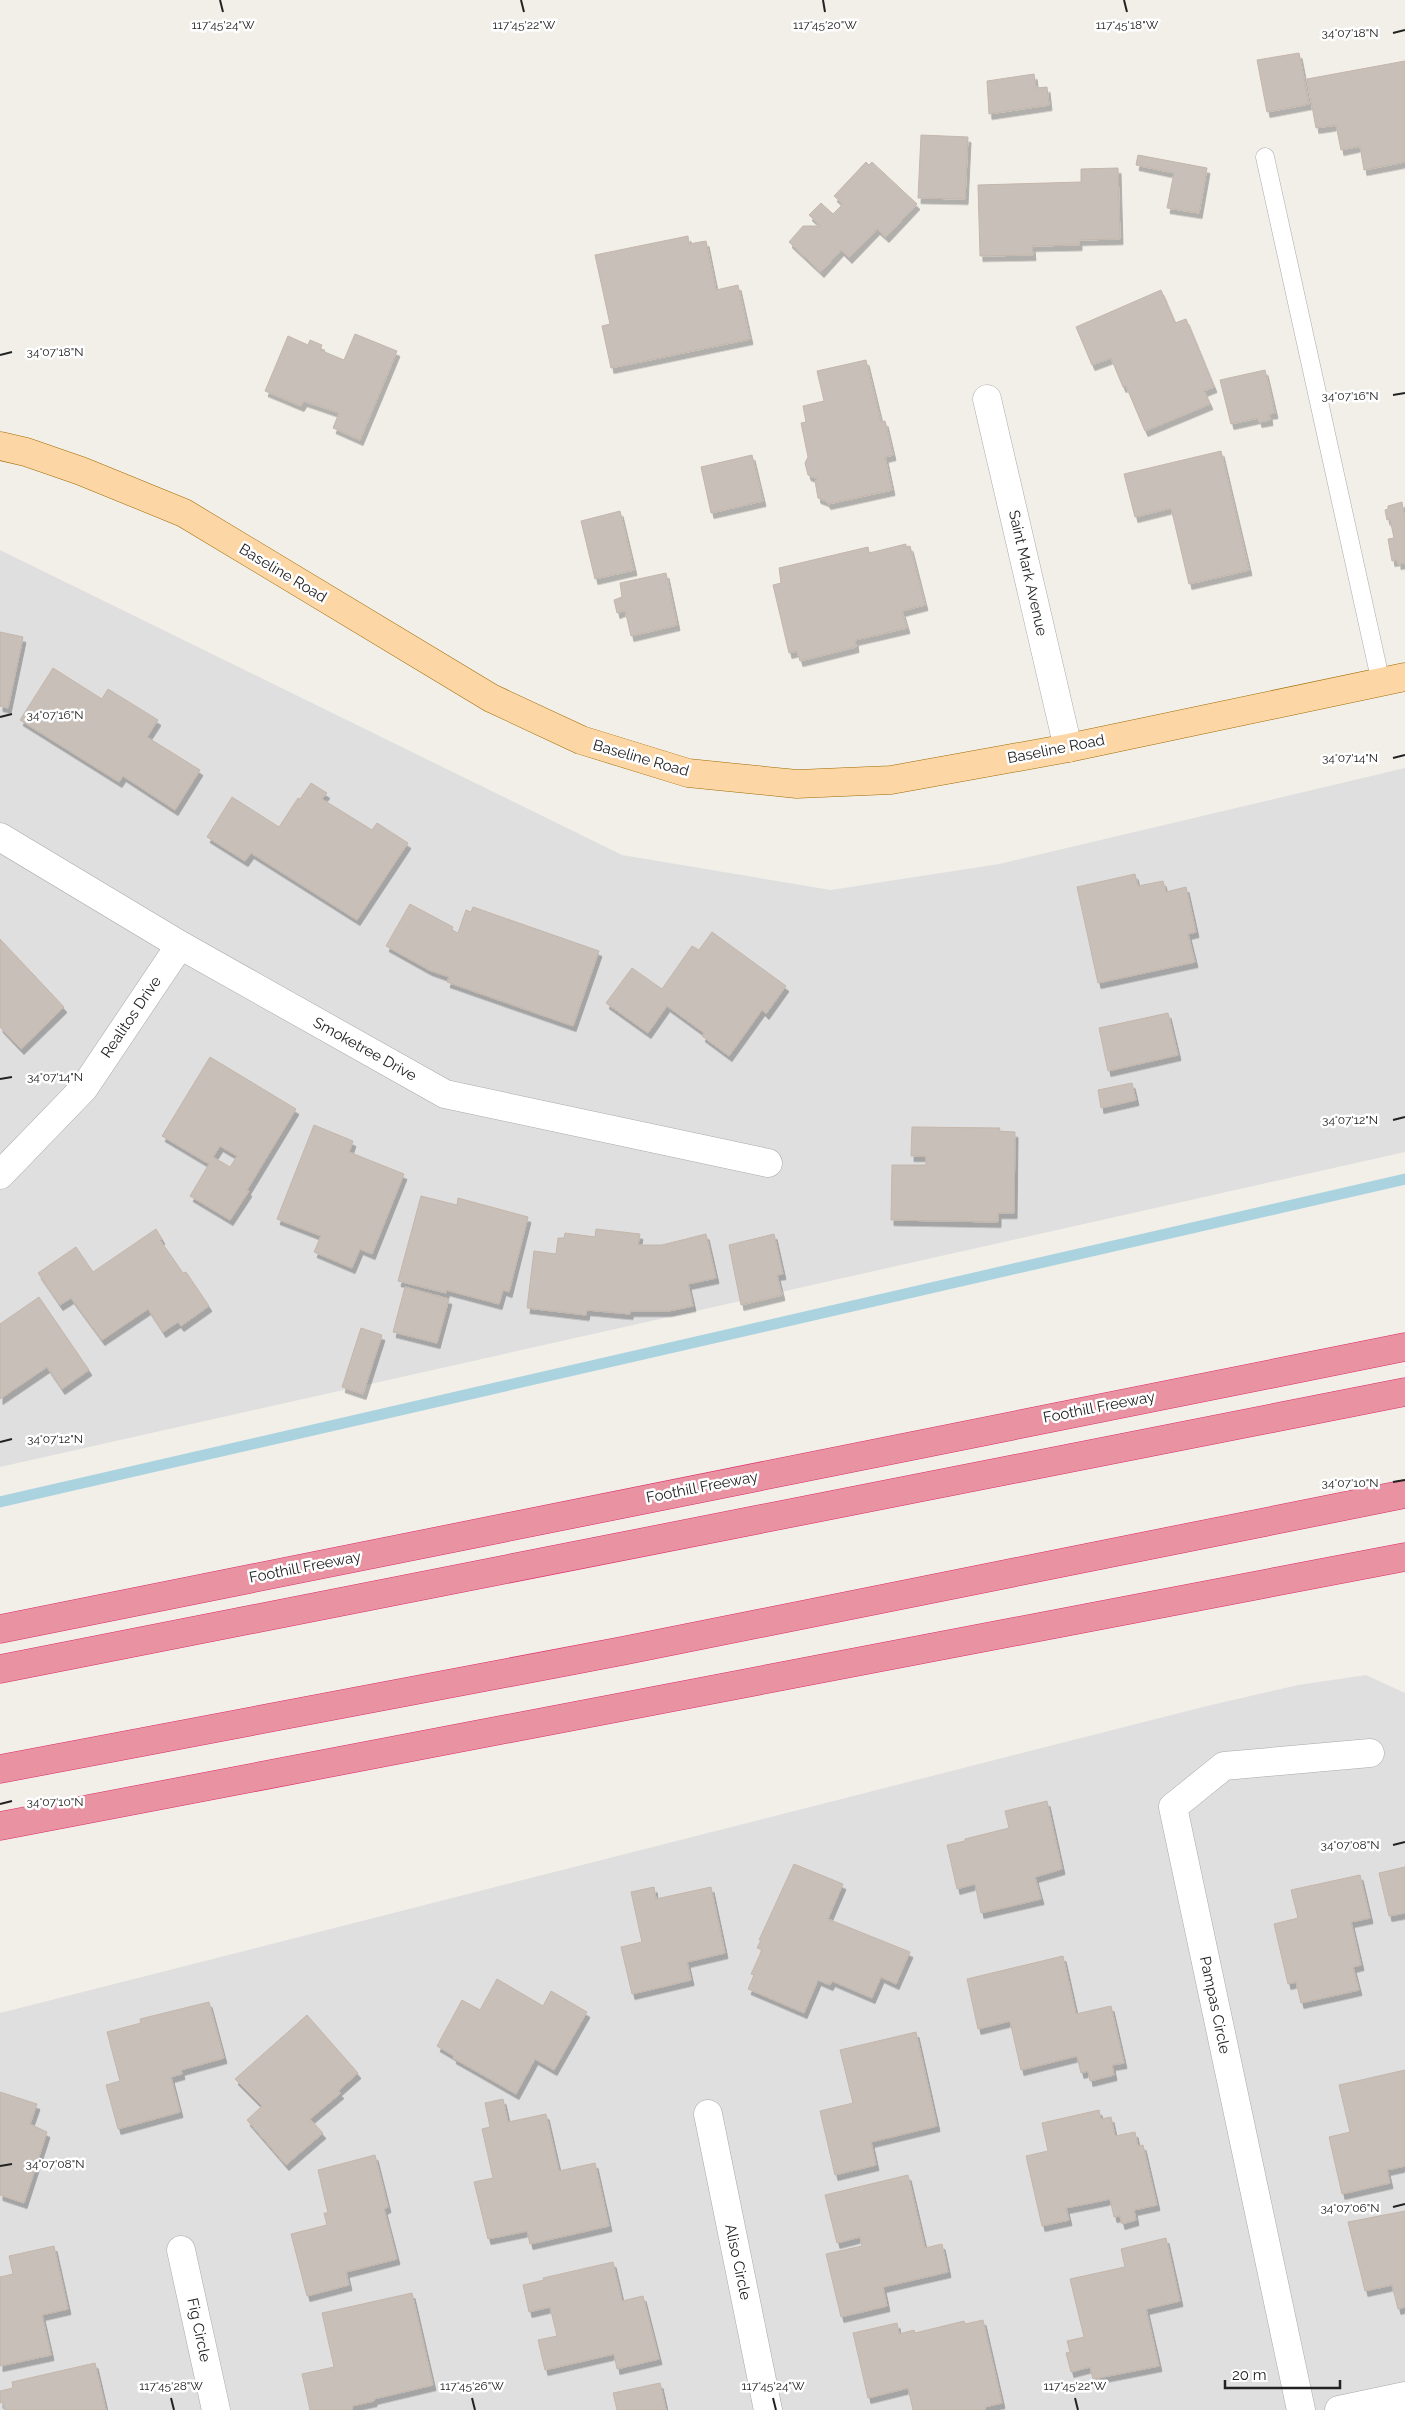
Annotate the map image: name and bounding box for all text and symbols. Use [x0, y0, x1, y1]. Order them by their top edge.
text: 117°45'24"W [191, 18, 255, 32]
text: 117°45'22"W [493, 18, 556, 32]
text: 117°45'20"W [793, 18, 857, 32]
text: 117°45'18"W [1096, 18, 1159, 32]
text: 34°07'18"N [1322, 26, 1378, 40]
text: 34°07'18"N [27, 345, 83, 359]
text: 34°07'16"N [1322, 389, 1378, 403]
street label: Saint Mark Avenue [1005, 508, 1051, 638]
street label: Baseline Road [236, 540, 330, 606]
text: 34°07'16"N [27, 708, 83, 722]
street label: Baseline Road [1006, 731, 1106, 767]
street label: Baseline Road [591, 736, 691, 780]
text: 34°07'14"N [1322, 751, 1378, 765]
street label: Realitos Drive [97, 973, 165, 1061]
street label: Smoketree Drive [310, 1013, 420, 1085]
text: 34°07'14"N [27, 1070, 83, 1084]
text: 34°07'12"N [1322, 1113, 1378, 1127]
street label: Foothill Freeway [1042, 1387, 1156, 1427]
text: 34°07'12"N [27, 1432, 83, 1446]
street label: Foothill Freeway [645, 1467, 759, 1507]
text: 34°07'10"N [1321, 1476, 1379, 1490]
street label: Foothill Freeway [248, 1547, 362, 1587]
text: 34°07'10"N [26, 1795, 84, 1809]
text: 34°07'08"N [1321, 1838, 1380, 1852]
street label: Pampas Circle [1196, 1955, 1234, 2056]
text: 34°07'08"N [26, 2157, 85, 2171]
text: 34°07'06"N [1320, 2201, 1380, 2215]
street label: Aliso Circle [721, 2222, 755, 2302]
street label: Fig Circle [183, 2296, 215, 2364]
scale bar [1225, 2358, 1340, 2390]
text: 20 m [1232, 2366, 1267, 2384]
text: 117°45'28"W [139, 2379, 203, 2393]
text: 117°45'26"W [440, 2379, 504, 2393]
text: 117°45'24"W [741, 2379, 805, 2393]
text: 117°45'22"W [1044, 2379, 1107, 2393]

